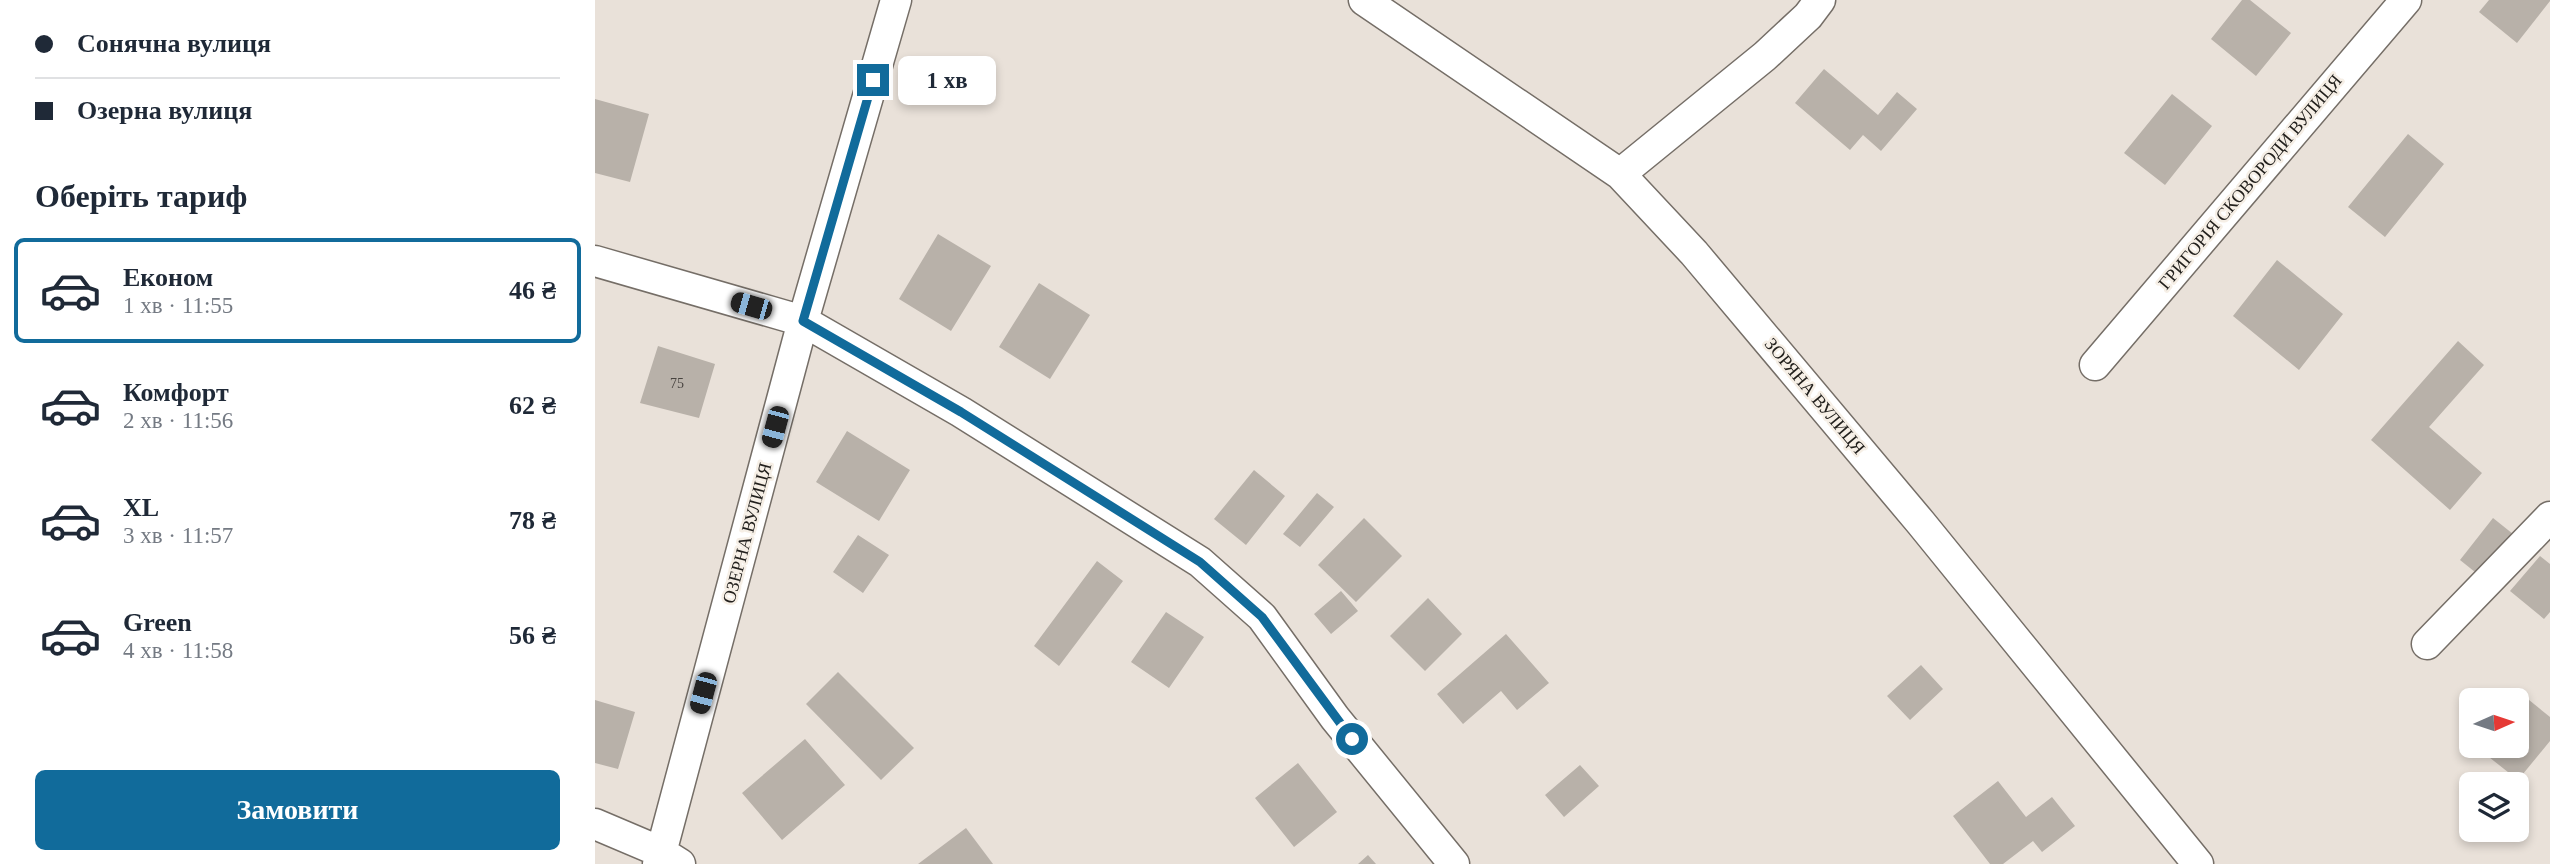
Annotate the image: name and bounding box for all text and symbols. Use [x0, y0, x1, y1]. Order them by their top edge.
text: Сонячна вулиця [77, 29, 271, 58]
callout: 1 хв [897, 56, 995, 104]
route end [857, 64, 889, 96]
text: 1 хв [926, 68, 968, 93]
street label: ГРИГОРІЯ СКОВОРОДИ ВУЛИЦЯ [2154, 71, 2346, 293]
text: Озерна вулиця [77, 96, 252, 125]
text: Оберіть тариф [35, 178, 247, 214]
icon: car [39, 259, 102, 322]
text: Економ [123, 263, 213, 292]
text: 46 ₴ [509, 276, 556, 305]
car [728, 290, 775, 322]
text: 1 хв · 11:55 [123, 293, 233, 318]
street label: ЗОРЯНА ВУЛИЦЯ [1761, 334, 1869, 458]
icon: car [39, 374, 102, 437]
house number: 75 [670, 376, 684, 391]
text: Комфорт [123, 378, 229, 407]
text: 62 ₴ [509, 391, 556, 420]
car [760, 404, 791, 450]
text: 2 хв · 11:56 [123, 408, 233, 433]
street label: ОЗЕРНА ВУЛИЦЯ [719, 460, 775, 606]
icon: car [39, 489, 102, 552]
text: XL [123, 493, 159, 522]
text: 78 ₴ [509, 506, 556, 535]
text: 3 хв · 11:57 [123, 523, 233, 548]
icon: car [39, 604, 102, 667]
text: Green [123, 608, 192, 637]
text: 56 ₴ [509, 621, 556, 650]
text: 4 хв · 11:58 [123, 638, 233, 663]
car [688, 670, 719, 716]
north arrow [2459, 688, 2529, 758]
map controls [2459, 688, 2529, 842]
route start [1336, 723, 1368, 755]
button: Замовити [35, 770, 560, 850]
button: layers [2459, 772, 2529, 842]

